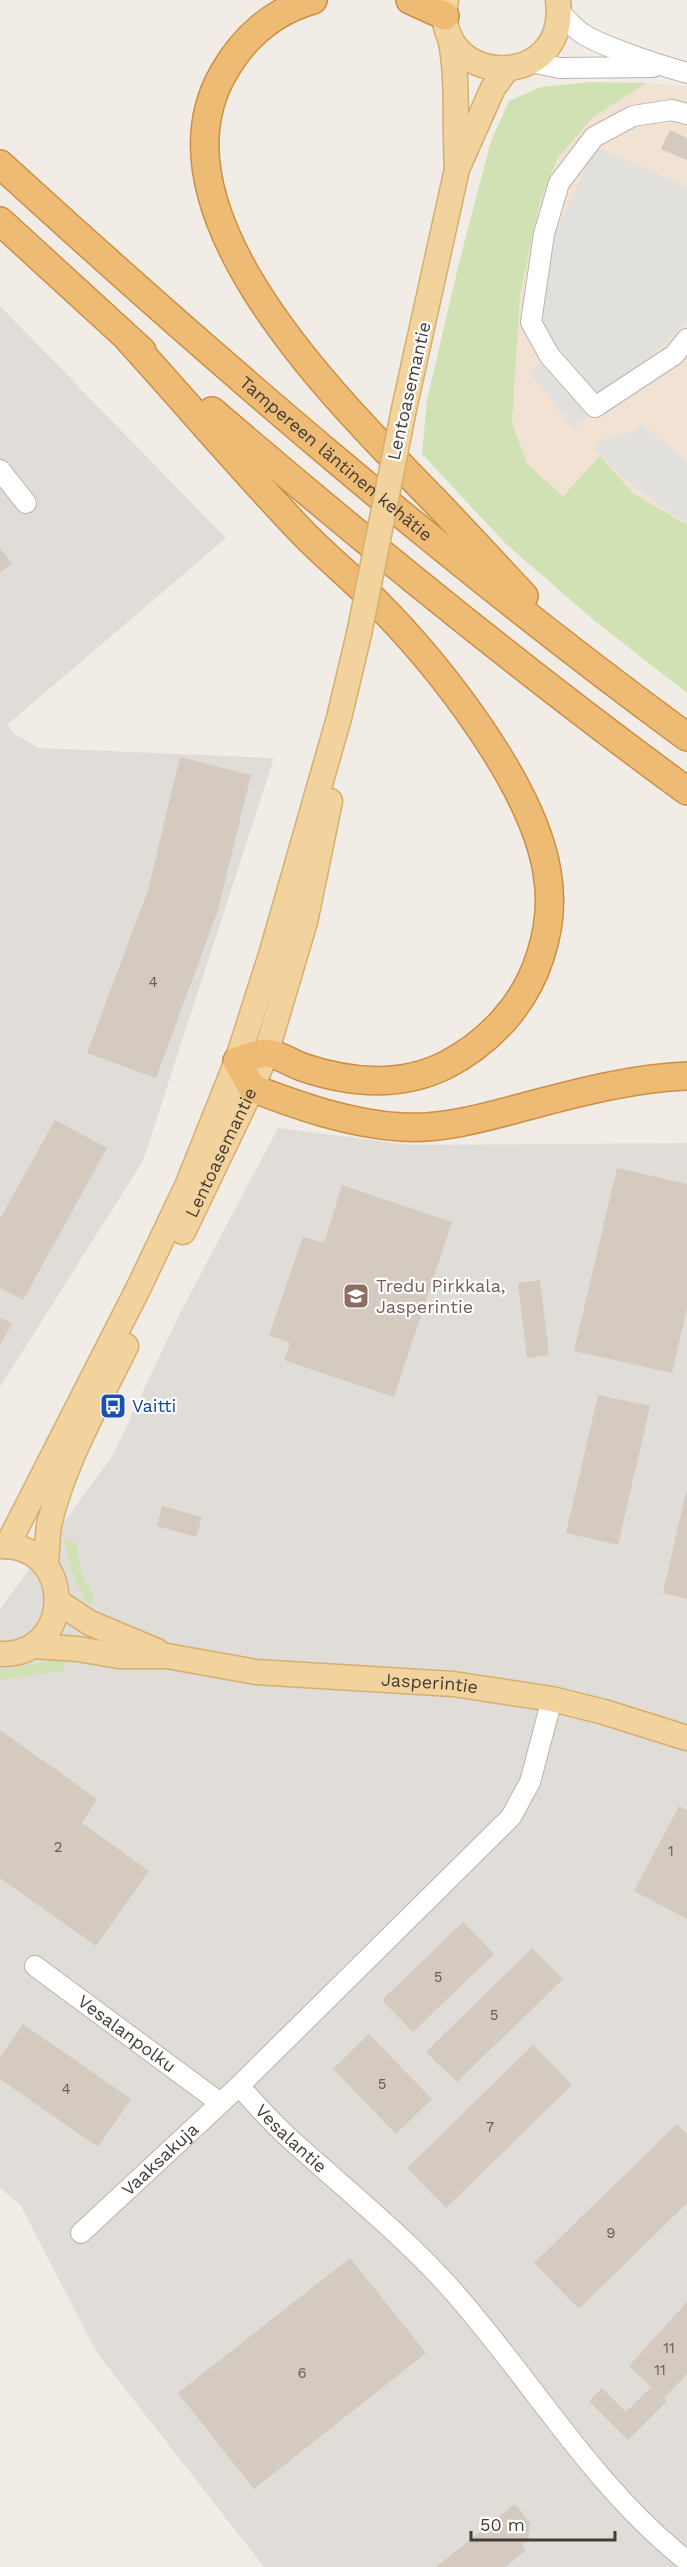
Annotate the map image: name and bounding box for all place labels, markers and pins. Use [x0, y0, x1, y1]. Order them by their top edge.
place label: Tredu Pirkkala, Jasperintie [376, 1275, 506, 1317]
school or university icon: Tredu Pirkkala, Jasperintie [341, 1281, 371, 1311]
bus stop icon: Vaitti [98, 1391, 128, 1421]
place label: Vaitti [132, 1395, 176, 1416]

